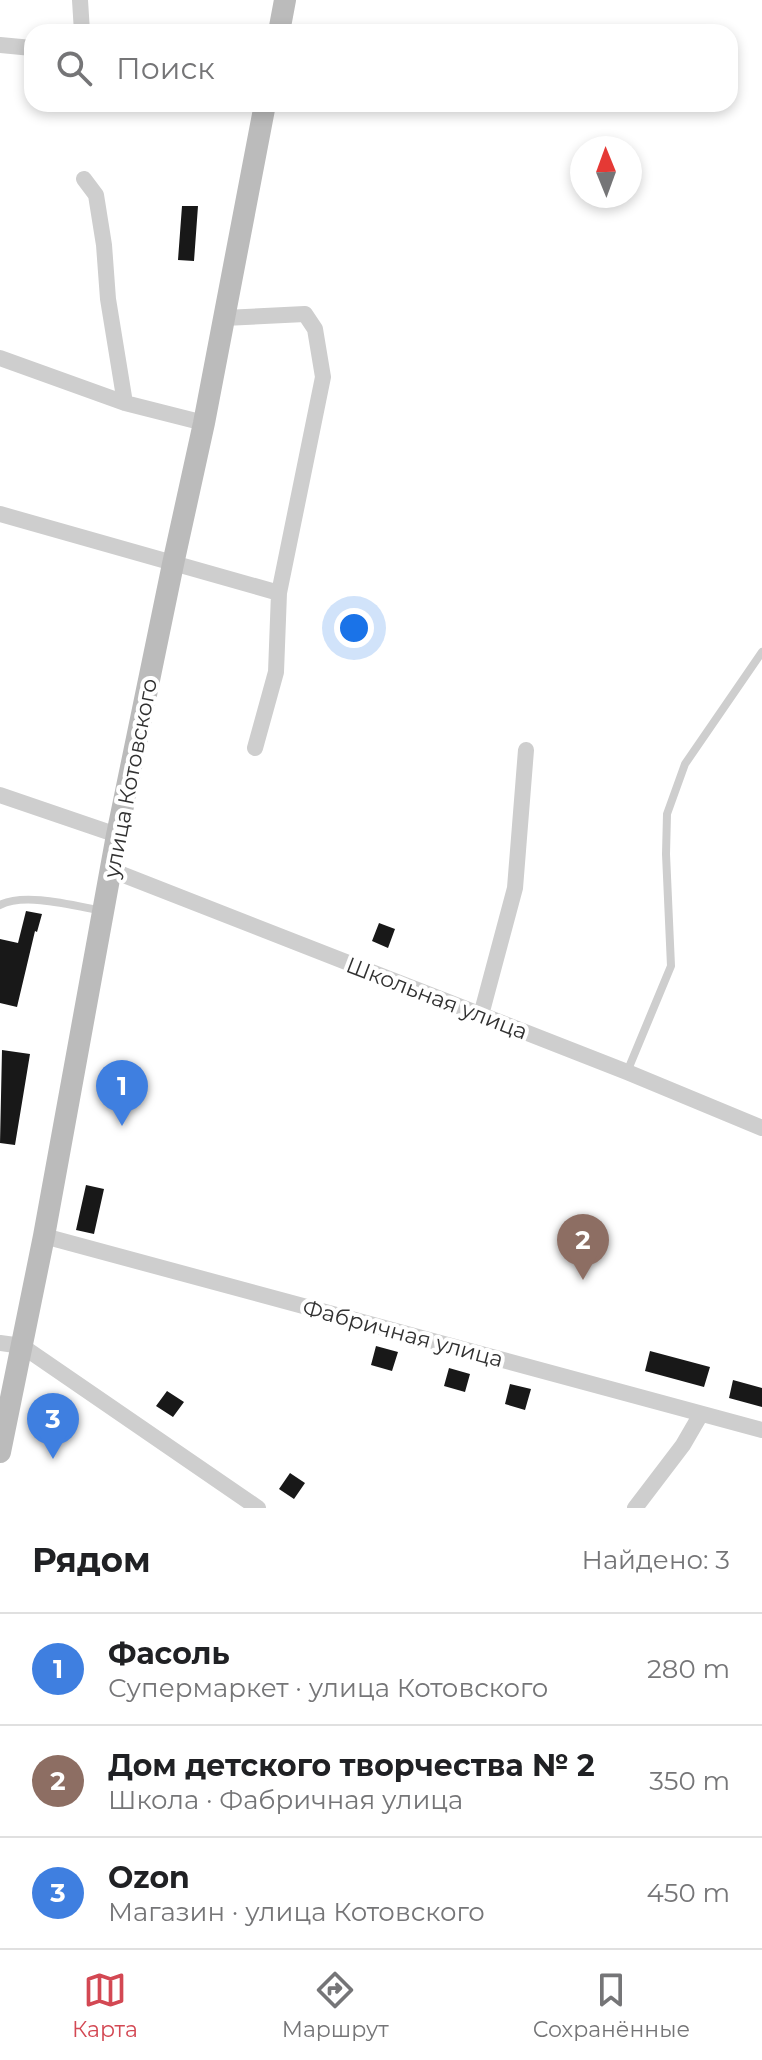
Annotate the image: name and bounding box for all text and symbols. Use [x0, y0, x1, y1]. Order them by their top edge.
search box [24, 24, 738, 112]
icon: search [52, 46, 96, 90]
text: Поиск [116, 50, 215, 87]
north arrow [570, 136, 642, 208]
your location [334, 608, 374, 648]
street label: улица Котовского [98, 676, 163, 881]
street label: Школьная улица [342, 951, 531, 1046]
pin: 1 [96, 1060, 148, 1126]
pin: 2 [557, 1214, 609, 1280]
street label: Фабричная улица [300, 1294, 506, 1373]
pin: 3 [27, 1393, 79, 1459]
text: Рядом [32, 1539, 151, 1581]
text: Найдено: 3 [582, 1544, 730, 1576]
text: Фасоль [108, 1635, 230, 1672]
text: 1 [53, 1653, 63, 1685]
text: 280 m [647, 1653, 730, 1685]
text: Супермаркет · улица Котовского [108, 1672, 548, 1704]
text: Дом детского творчества № 2 [108, 1747, 595, 1784]
text: 2 [50, 1765, 66, 1797]
text: 350 m [649, 1765, 730, 1797]
text: Школа · Фабричная улица [108, 1784, 463, 1816]
text: Ozon [108, 1859, 190, 1896]
text: 3 [50, 1877, 66, 1909]
text: 450 m [647, 1877, 730, 1909]
text: Магазин · улица Котовского [108, 1896, 485, 1928]
tab: Карта [72, 1968, 138, 2043]
tab: Маршрут [282, 1968, 389, 2043]
tab: Сохранённые [533, 1968, 690, 2043]

